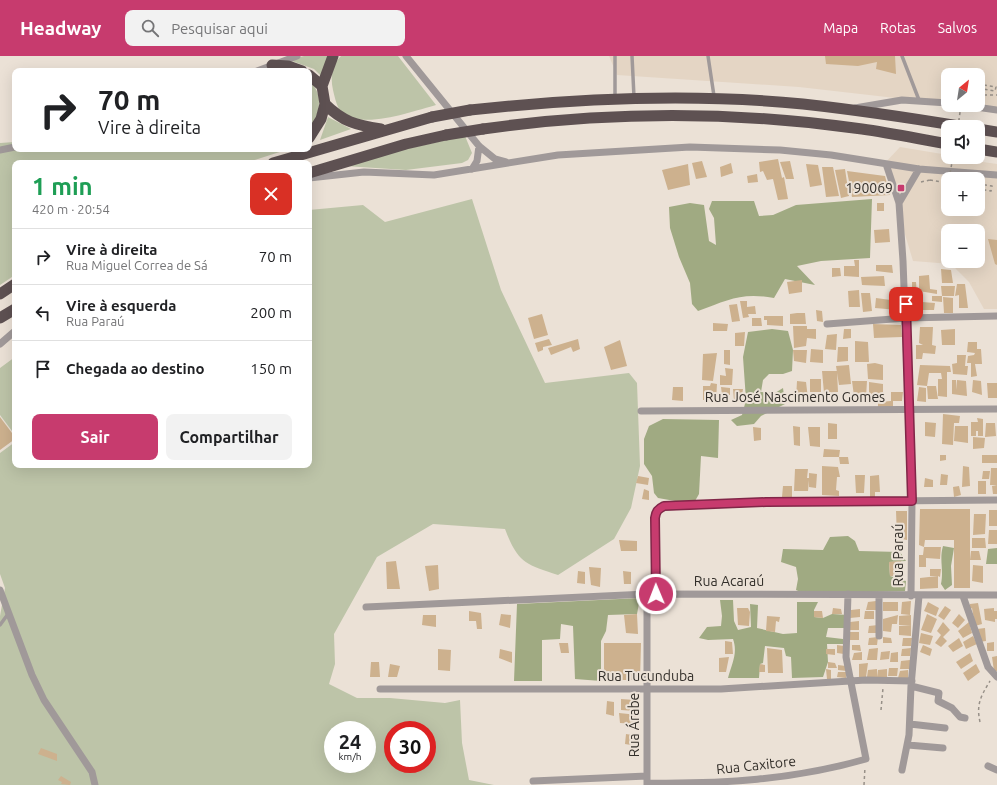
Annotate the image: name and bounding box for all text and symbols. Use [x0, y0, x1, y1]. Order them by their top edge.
search box [125, 10, 405, 46]
text: Headway [20, 17, 101, 39]
icon: search [139, 17, 161, 39]
text: Pesquisar aqui [171, 20, 268, 37]
text: Mapa [823, 20, 858, 36]
text: Rotas [880, 20, 916, 36]
text: Salvos [938, 20, 977, 36]
north arrow [941, 68, 985, 112]
map controls [941, 68, 985, 268]
icon: right [32, 84, 84, 136]
text: 70 m [98, 84, 160, 115]
text: Vire à direita [98, 117, 201, 137]
button: sound [941, 120, 985, 164]
button: + [941, 172, 985, 216]
text: 1 min [32, 173, 93, 200]
button: close [250, 173, 292, 215]
place label: 190069 [846, 180, 893, 196]
marker: 190069 [896, 183, 906, 193]
text: 420 m · 20:54 [32, 202, 110, 216]
button: − [941, 224, 985, 268]
text: Vire à direita [66, 241, 158, 258]
icon: right [32, 246, 54, 268]
text: 70 m [259, 248, 292, 265]
text: Rua Miguel Correa de Sá [66, 258, 208, 272]
pin [889, 287, 923, 321]
icon: arrive [895, 293, 917, 315]
text: Vire à esquerda [66, 297, 176, 314]
icon: left [32, 302, 54, 324]
text: 200 m [250, 304, 292, 321]
text: Rua Paraú [66, 314, 125, 328]
icon: arrive [32, 358, 54, 380]
text: Chegada ao destino [66, 360, 205, 377]
text: 150 m [250, 360, 292, 377]
street label: Rua José Nascimento Gomes [705, 389, 885, 405]
button: Sair [32, 414, 158, 460]
button: Compartilhar [166, 414, 292, 460]
street label: Rua Paraú [890, 523, 906, 587]
position arrow [635, 573, 677, 615]
street label: Rua Acaraú [694, 573, 764, 589]
street label: Rua Tucunduba [598, 668, 694, 684]
street label: Rua Árabe [625, 693, 642, 757]
speed limit sign: 30 [384, 721, 436, 773]
text: 24 [339, 730, 361, 753]
text: km/h [338, 751, 362, 762]
street label: Rua Caxitore [715, 753, 797, 777]

